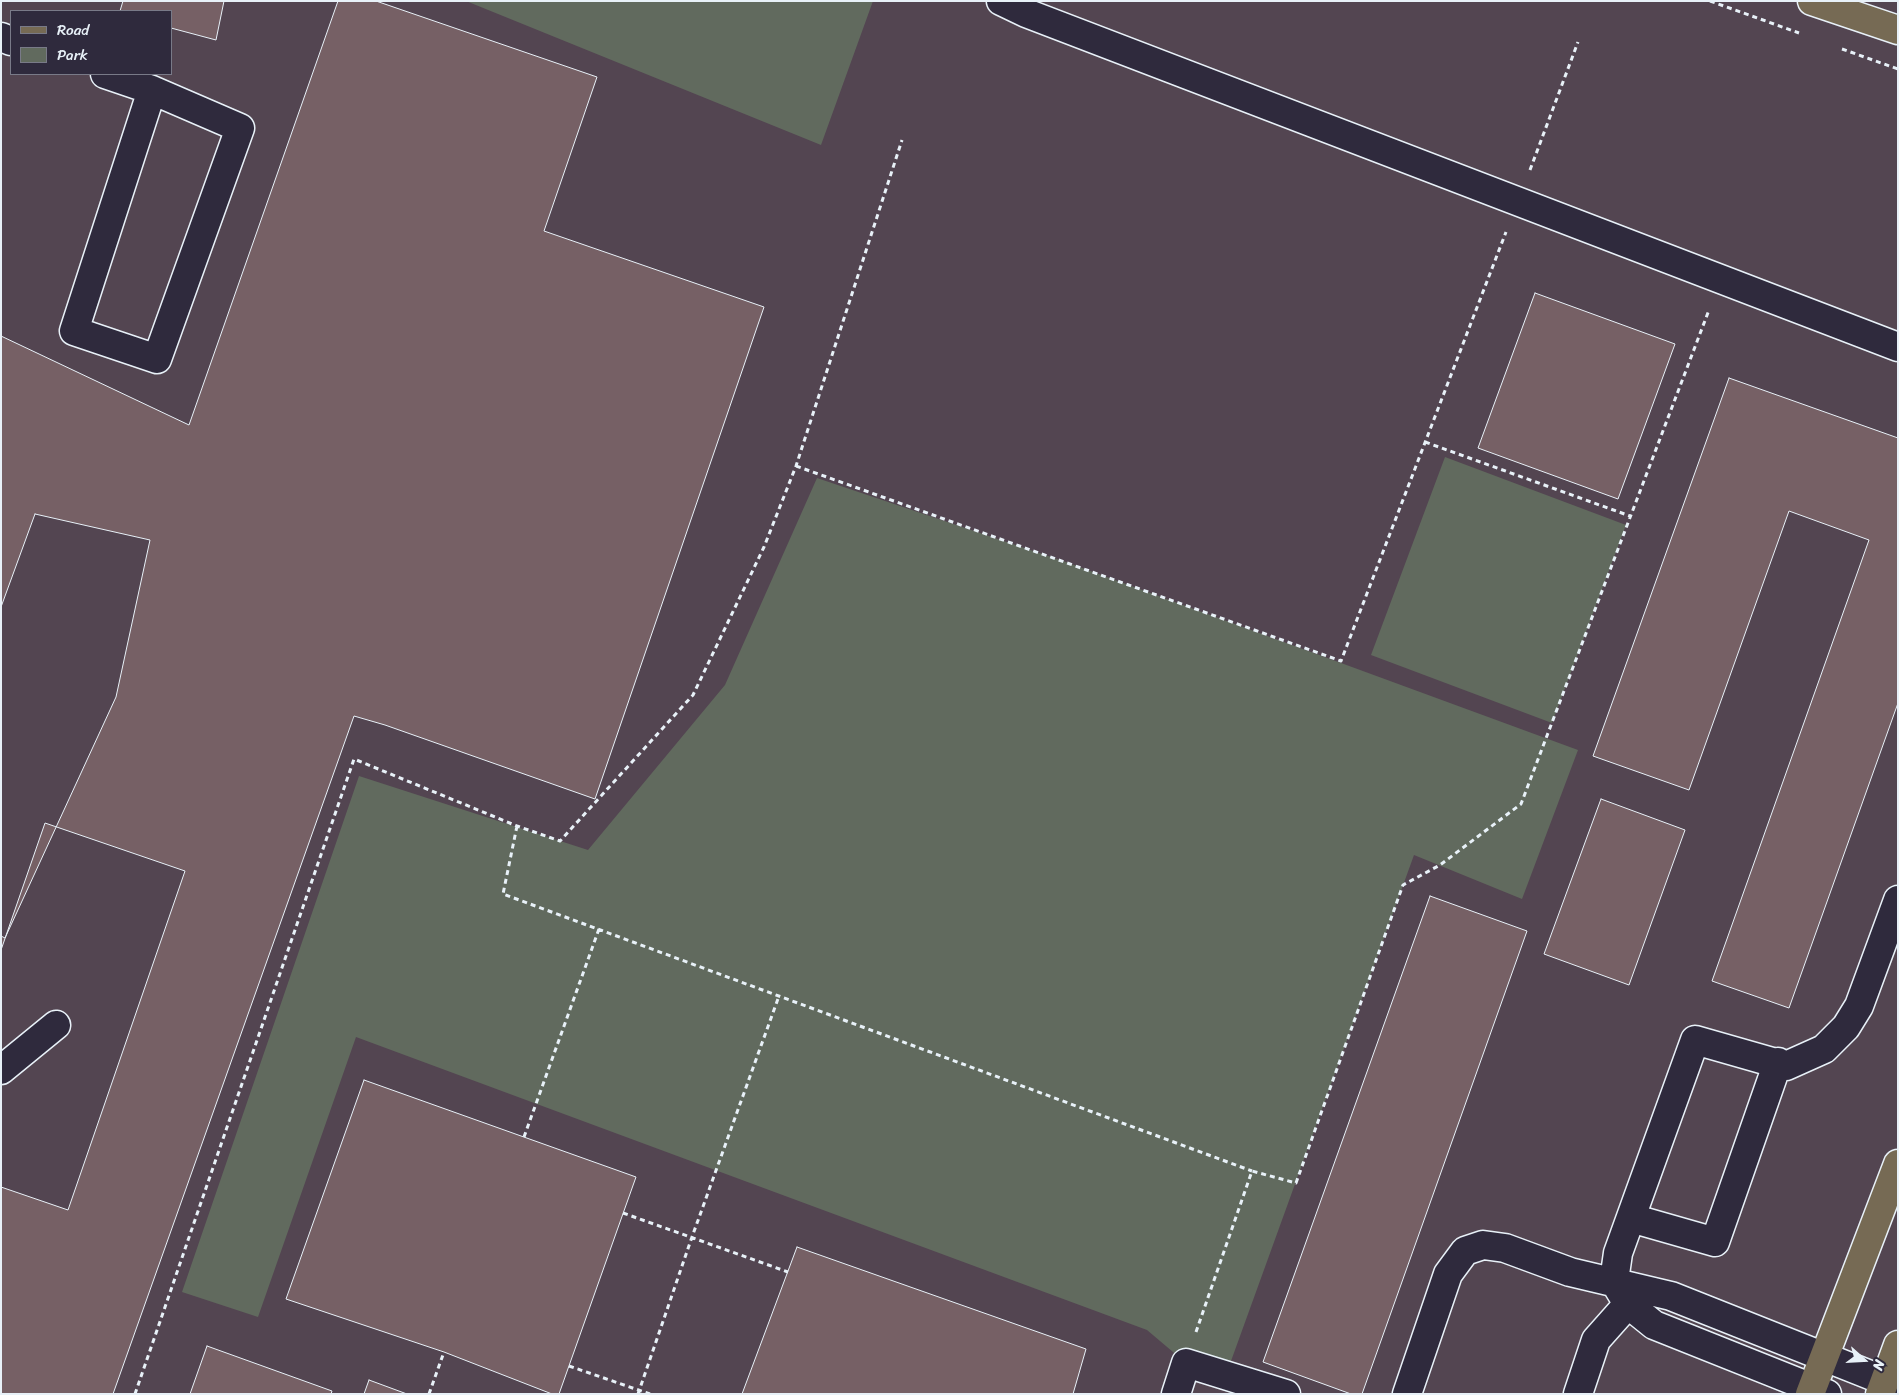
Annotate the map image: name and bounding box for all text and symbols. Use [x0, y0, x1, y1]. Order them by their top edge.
legend [10, 10, 172, 75]
text: Road [57, 17, 89, 43]
text: Park [57, 42, 88, 68]
north arrow [1839, 1335, 1889, 1385]
text: N [1865, 1356, 1892, 1374]

